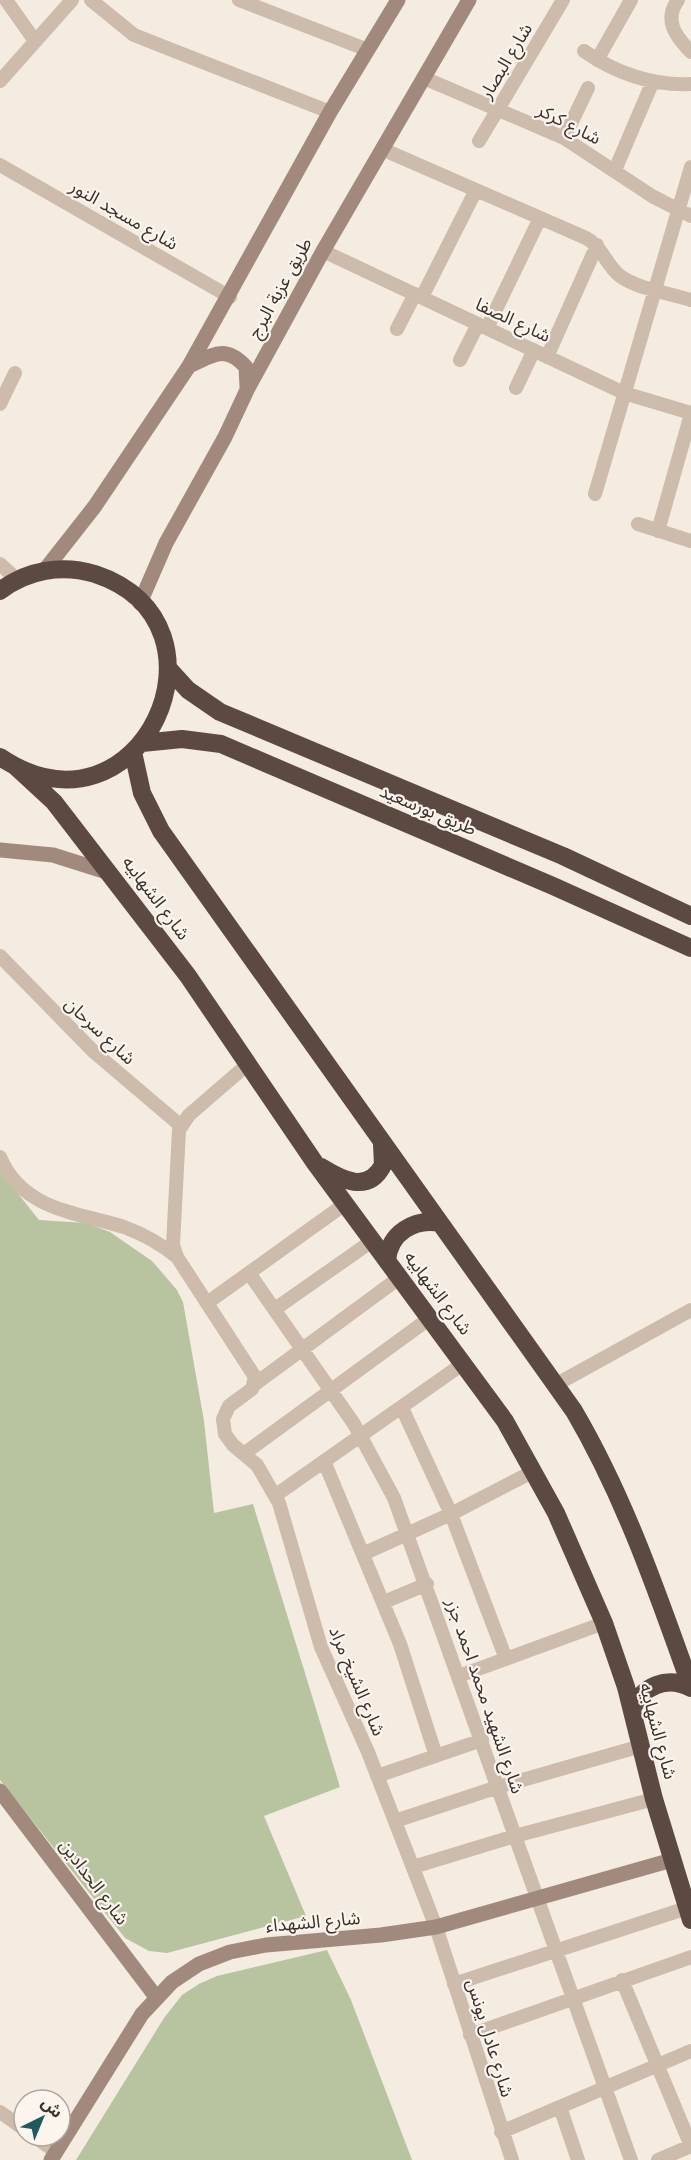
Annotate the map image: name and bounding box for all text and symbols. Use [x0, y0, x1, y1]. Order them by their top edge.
street label: شارع البصار [474, 19, 540, 105]
street label: شارع كركر [531, 98, 605, 152]
street label: شارع مسجد النور [64, 175, 182, 257]
street label: طريق عزبة البرج [243, 234, 318, 343]
street label: شارع الصفا [471, 293, 554, 350]
street label: طريق بورسعيد [376, 780, 480, 840]
street label: شارع الشهابيه [115, 852, 195, 946]
street label: شارع سرحان [58, 993, 140, 1072]
street label: شارع الشهابيه [397, 1247, 477, 1341]
street label: شارع الشهيد محمد احمد جزر [438, 1595, 529, 1798]
street label: شارع الشيخ مراد [321, 1623, 390, 1740]
street label: شارع الشهابيه [632, 1680, 681, 1782]
street label: شارع الحدادين [52, 1835, 133, 1931]
street label: شارع الشهداء [265, 1907, 361, 1940]
street label: شارع عادل يونس [459, 1976, 518, 2101]
north arrow [12, 2088, 72, 2148]
text: ش [37, 2092, 67, 2122]

